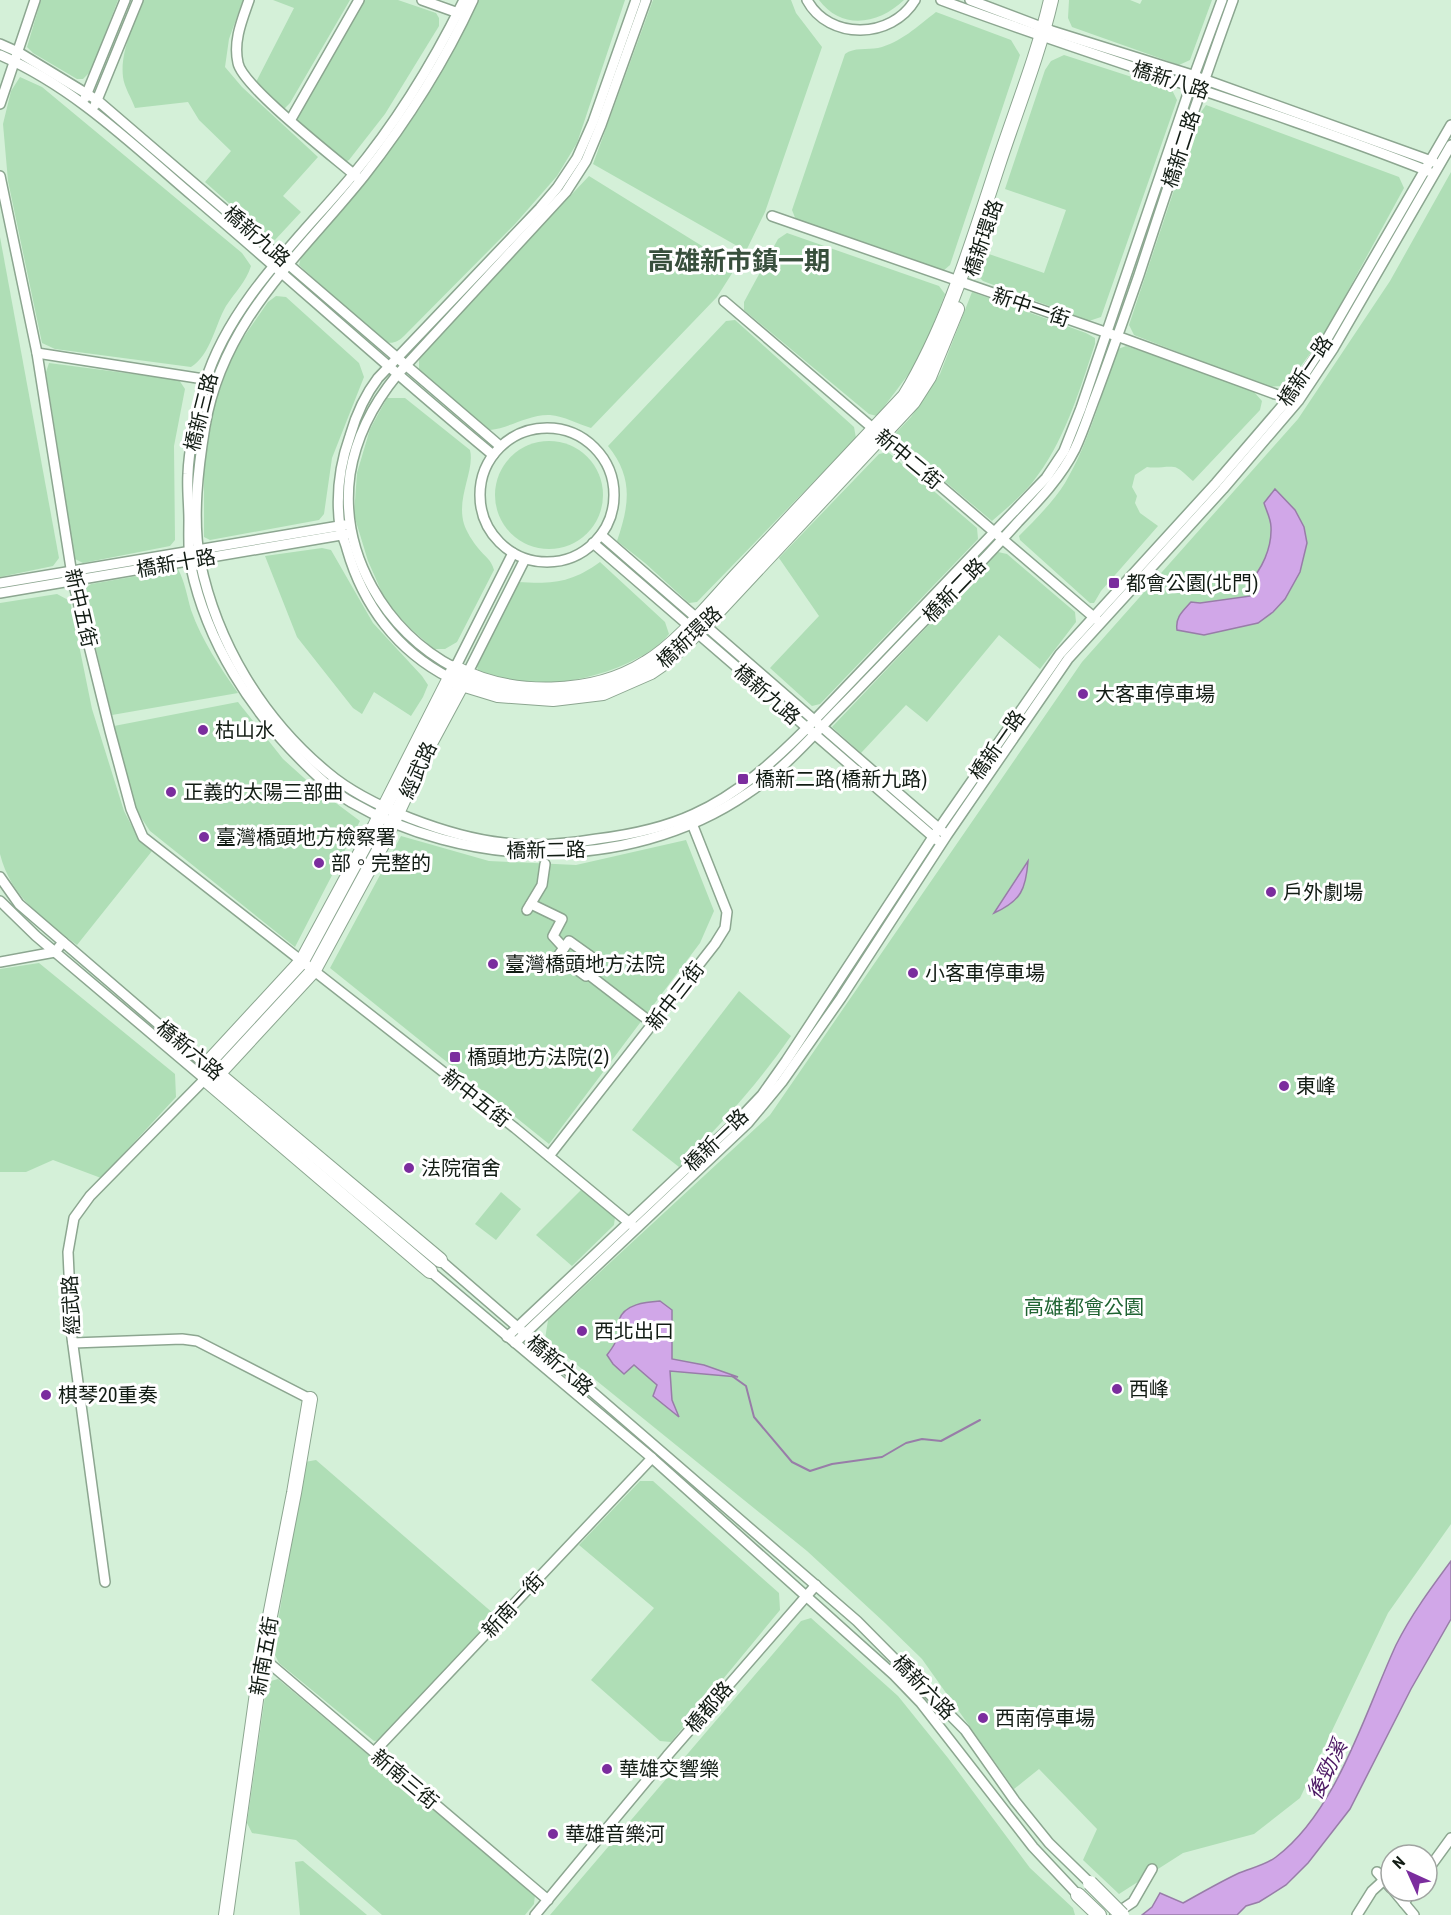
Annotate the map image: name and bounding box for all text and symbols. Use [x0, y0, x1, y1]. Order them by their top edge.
street label: 橋新八路 [1129, 56, 1213, 104]
street label: 橋新二路 [1157, 107, 1205, 191]
street label: 橋新環路 [959, 196, 1007, 280]
street label: 橋新九路 [219, 201, 295, 271]
district label: 高雄新市鎮一期 [648, 246, 830, 276]
street label: 新中一街 [989, 283, 1073, 331]
street label: 橋新一路 [1273, 331, 1337, 411]
street label: 橋新三路 [180, 370, 222, 454]
street label: 新中二街 [871, 424, 947, 494]
street label: 橋新十路 [135, 544, 217, 582]
street label: 橋新二路 [918, 553, 990, 627]
street label: 新中五街 [60, 566, 102, 650]
place label: 都會公園(北門) [1126, 571, 1259, 595]
marker: 都會公園(北門) [1107, 576, 1121, 590]
street label: 橋新環路 [652, 601, 726, 673]
street label: 橋新九路 [729, 659, 805, 729]
place label: 大客車停車場 [1095, 682, 1215, 706]
marker: 大客車停車場 [1076, 687, 1090, 701]
street label: 橋新一路 [964, 705, 1030, 785]
place label: 枯山水 [215, 718, 275, 742]
marker: 枯山水 [196, 723, 210, 737]
street label: 經武路 [394, 738, 442, 802]
place label: 橋新二路(橋新九路) [755, 767, 928, 791]
marker: 橋新二路(橋新九路) [736, 772, 750, 786]
place label: 正義的太陽三部曲 [183, 780, 343, 804]
marker: 正義的太陽三部曲 [164, 785, 178, 799]
place label: 臺灣橋頭地方檢察署 [216, 825, 396, 849]
marker: 臺灣橋頭地方檢察署 [197, 830, 211, 844]
street label: 橋新二路 [506, 837, 586, 863]
place label: 部。完整的 [331, 851, 431, 875]
marker: 部。完整的 [312, 856, 326, 870]
place label: 戶外劇場 [1283, 880, 1363, 904]
marker: 戶外劇場 [1264, 885, 1278, 899]
place label: 臺灣橋頭地方法院 [505, 952, 665, 976]
marker: 臺灣橋頭地方法院 [486, 957, 500, 971]
street label: 新中三街 [641, 957, 709, 1035]
place label: 小客車停車場 [925, 961, 1045, 985]
marker: 小客車停車場 [906, 966, 920, 980]
street label: 橋新六路 [152, 1015, 228, 1085]
place label: 橋頭地方法院(2) [467, 1045, 610, 1069]
marker: 橋頭地方法院(2) [448, 1050, 462, 1064]
street label: 新中五街 [437, 1064, 515, 1132]
place label: 東峰 [1296, 1074, 1336, 1098]
marker: 東峰 [1277, 1079, 1291, 1093]
street label: 橋新一路 [679, 1104, 753, 1176]
place label: 法院宿舍 [421, 1156, 501, 1180]
marker: 法院宿舍 [402, 1161, 416, 1175]
street label: 經武路 [57, 1274, 85, 1336]
park label: 高雄都會公園 [1024, 1295, 1144, 1319]
place label: 西北出口 [594, 1319, 674, 1343]
marker: 西北出口 [575, 1324, 589, 1338]
street label: 橋新六路 [522, 1330, 598, 1400]
place label: 西峰 [1129, 1377, 1169, 1401]
marker: 西峰 [1110, 1382, 1124, 1396]
place label: 棋琴20重奏 [58, 1383, 158, 1407]
marker: 棋琴20重奏 [39, 1388, 53, 1402]
street label: 新南一街 [477, 1568, 549, 1642]
street label: 新南五街 [245, 1615, 283, 1697]
street label: 橋新六路 [888, 1650, 960, 1724]
street label: 橋都路 [680, 1676, 738, 1738]
place label: 西南停車場 [995, 1706, 1095, 1730]
marker: 西南停車場 [976, 1711, 990, 1725]
water label: 後勁溪 [1302, 1734, 1353, 1804]
street label: 新南三街 [367, 1744, 443, 1814]
place label: 華雄交響樂 [619, 1757, 719, 1781]
marker: 華雄交響樂 [600, 1762, 614, 1776]
place label: 華雄音樂河 [565, 1822, 665, 1846]
marker: 華雄音樂河 [546, 1827, 560, 1841]
north arrow [1379, 1843, 1439, 1903]
text: N [1389, 1853, 1409, 1873]

